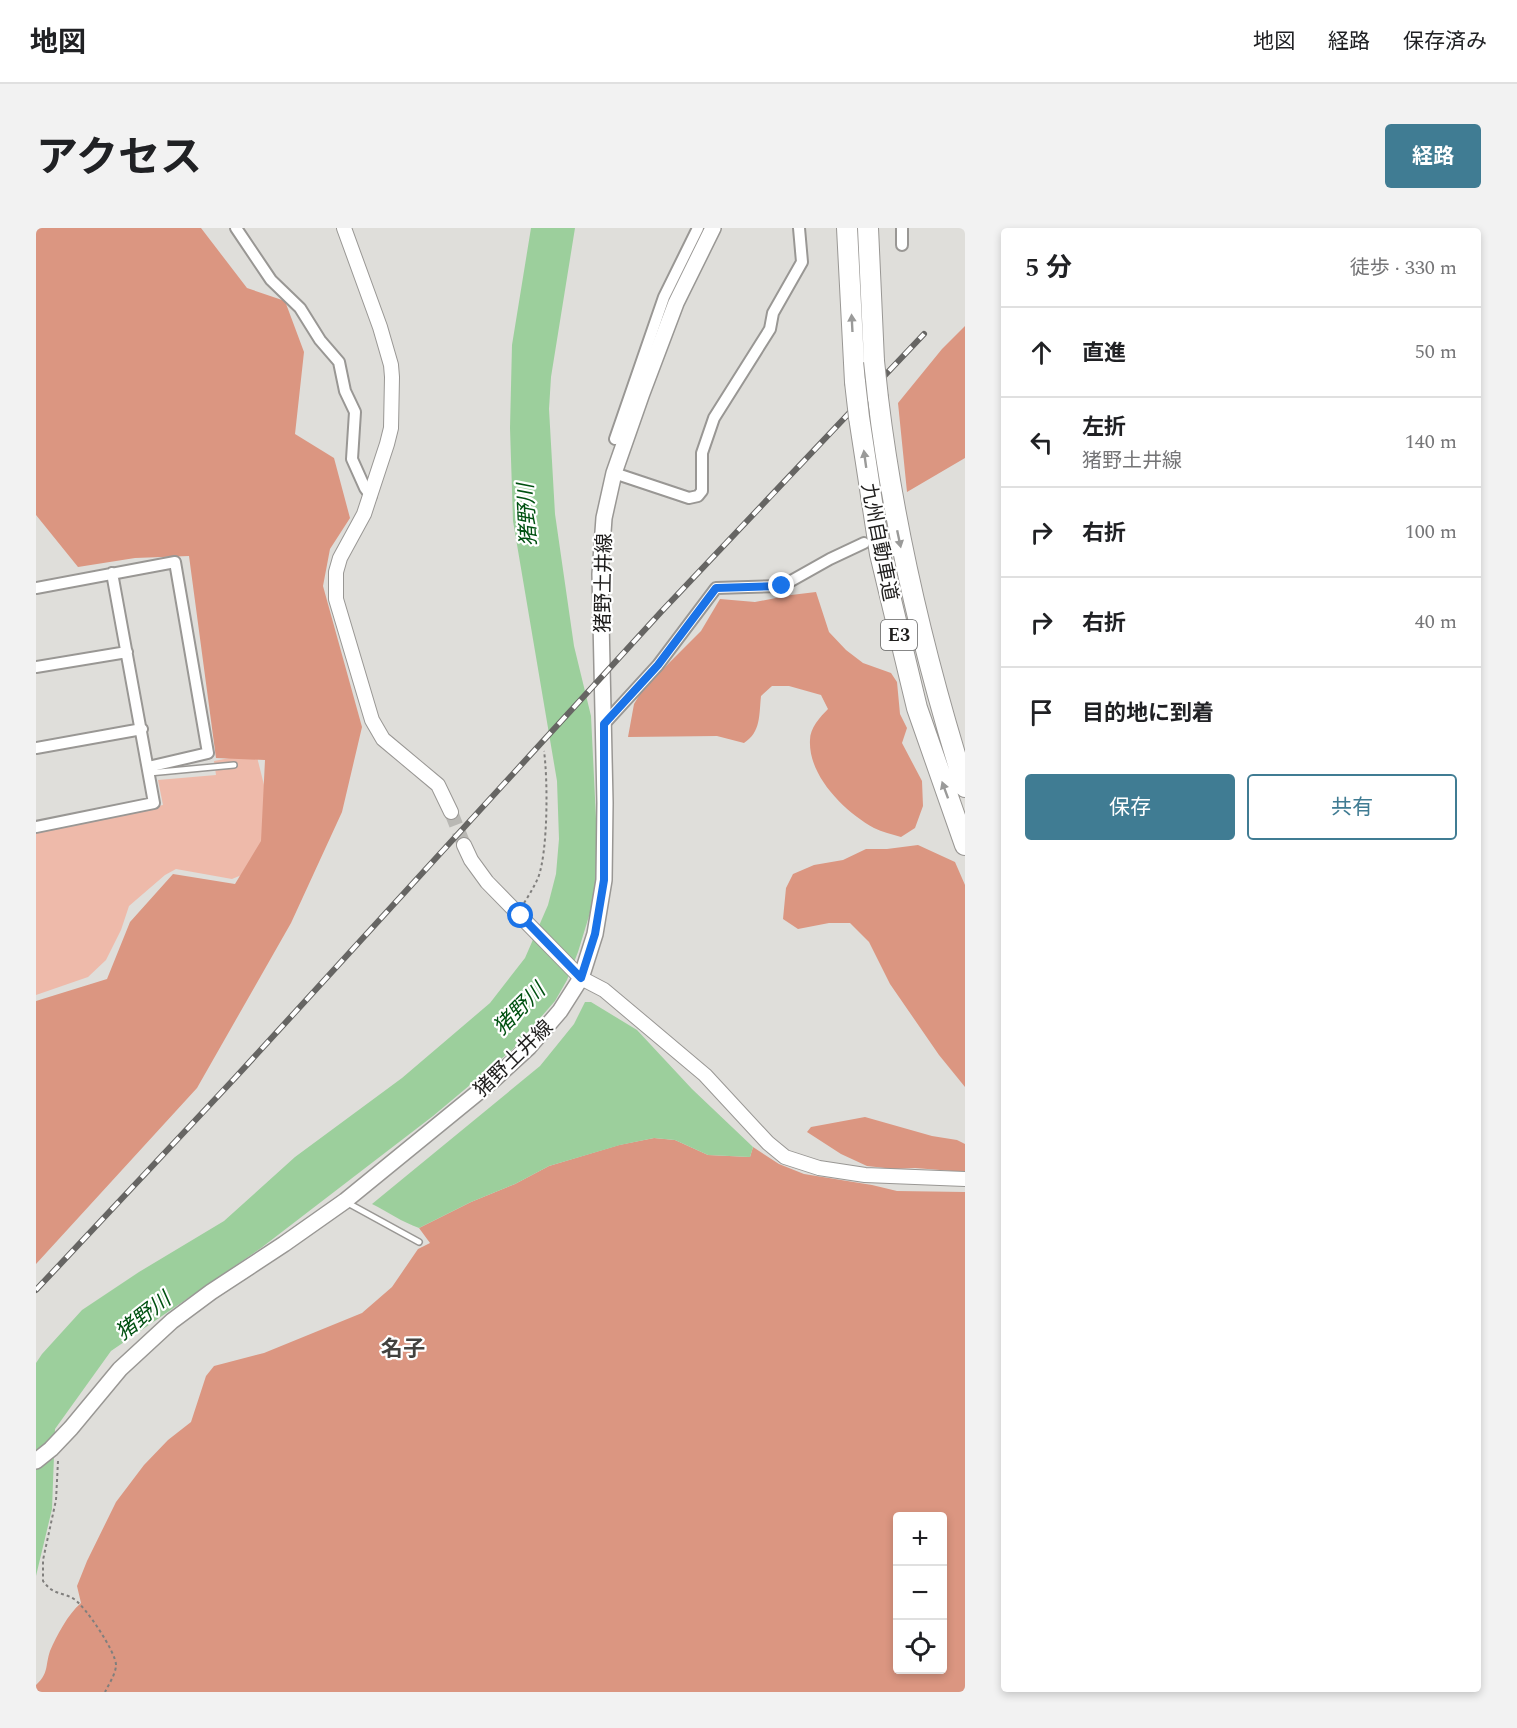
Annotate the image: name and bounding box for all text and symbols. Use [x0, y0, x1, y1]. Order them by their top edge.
text: 地図 [30, 21, 86, 64]
text: 地図 [1253, 26, 1295, 58]
text: 経路 [1328, 26, 1370, 58]
text: 保存済み [1403, 26, 1487, 58]
button: 経路 [1385, 124, 1481, 188]
text: アクセス [36, 127, 202, 190]
text: 5 分 [1025, 248, 1072, 288]
text: 徒歩 · 330 m [1350, 253, 1457, 283]
one-way arrow [847, 314, 856, 333]
icon: ahead [1025, 336, 1058, 369]
text: 直進 [1082, 337, 1126, 370]
text: 50 m [1415, 337, 1457, 367]
text: 左折 [1082, 411, 1126, 444]
icon: left [1025, 426, 1058, 459]
text: 140 m [1405, 427, 1457, 457]
text: 猪野土井線 [1082, 446, 1182, 476]
one-way arrow [860, 449, 869, 468]
street label: 九州自動車道 [853, 480, 905, 604]
water label: 猪野川 [510, 481, 546, 547]
icon: right [1025, 516, 1058, 549]
text: 右折 [1082, 517, 1126, 550]
text: 100 m [1405, 517, 1457, 547]
one-way arrow [895, 530, 905, 548]
street label: 猪野土井線 [588, 533, 620, 633]
route end [768, 572, 794, 598]
icon: right [1025, 606, 1058, 639]
text: 右折 [1082, 607, 1126, 640]
text: 40 m [1415, 607, 1457, 637]
road number: E3 [881, 620, 917, 650]
icon: arrive [1025, 696, 1058, 729]
text: 目的地に到着 [1082, 697, 1214, 730]
button: 保存 [1025, 774, 1235, 840]
button: 共有 [1247, 774, 1457, 840]
one-way arrow [940, 781, 950, 799]
route start [507, 902, 533, 928]
water label: 猪野川 [486, 975, 555, 1043]
street label: 猪野土井線 [467, 1013, 560, 1104]
water label: 猪野川 [109, 1284, 180, 1349]
district label: 名子 [381, 1333, 425, 1366]
map controls [893, 1512, 947, 1674]
button: + [893, 1512, 947, 1566]
button: − [893, 1566, 947, 1620]
button: locate [893, 1620, 947, 1674]

